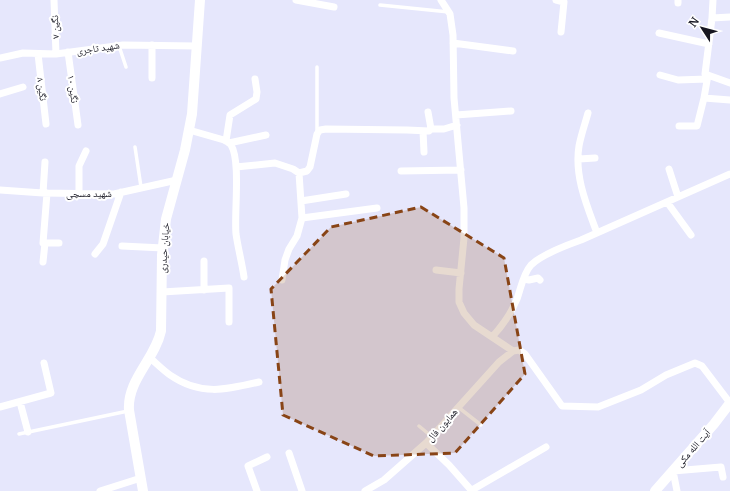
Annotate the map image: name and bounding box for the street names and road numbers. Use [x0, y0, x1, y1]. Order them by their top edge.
street label: نگین ۷ [48, 15, 62, 39]
street label: شهید تاجری [75, 38, 121, 57]
street label: نگین ۱۰ [65, 74, 81, 104]
street label: نگین ۸ [34, 76, 50, 102]
street label: شهید مسچی [66, 187, 112, 200]
street label: خیابان حیدری [156, 222, 172, 274]
street label: همایون فال [424, 406, 460, 444]
street label: آیت الله مکی [673, 426, 713, 470]

